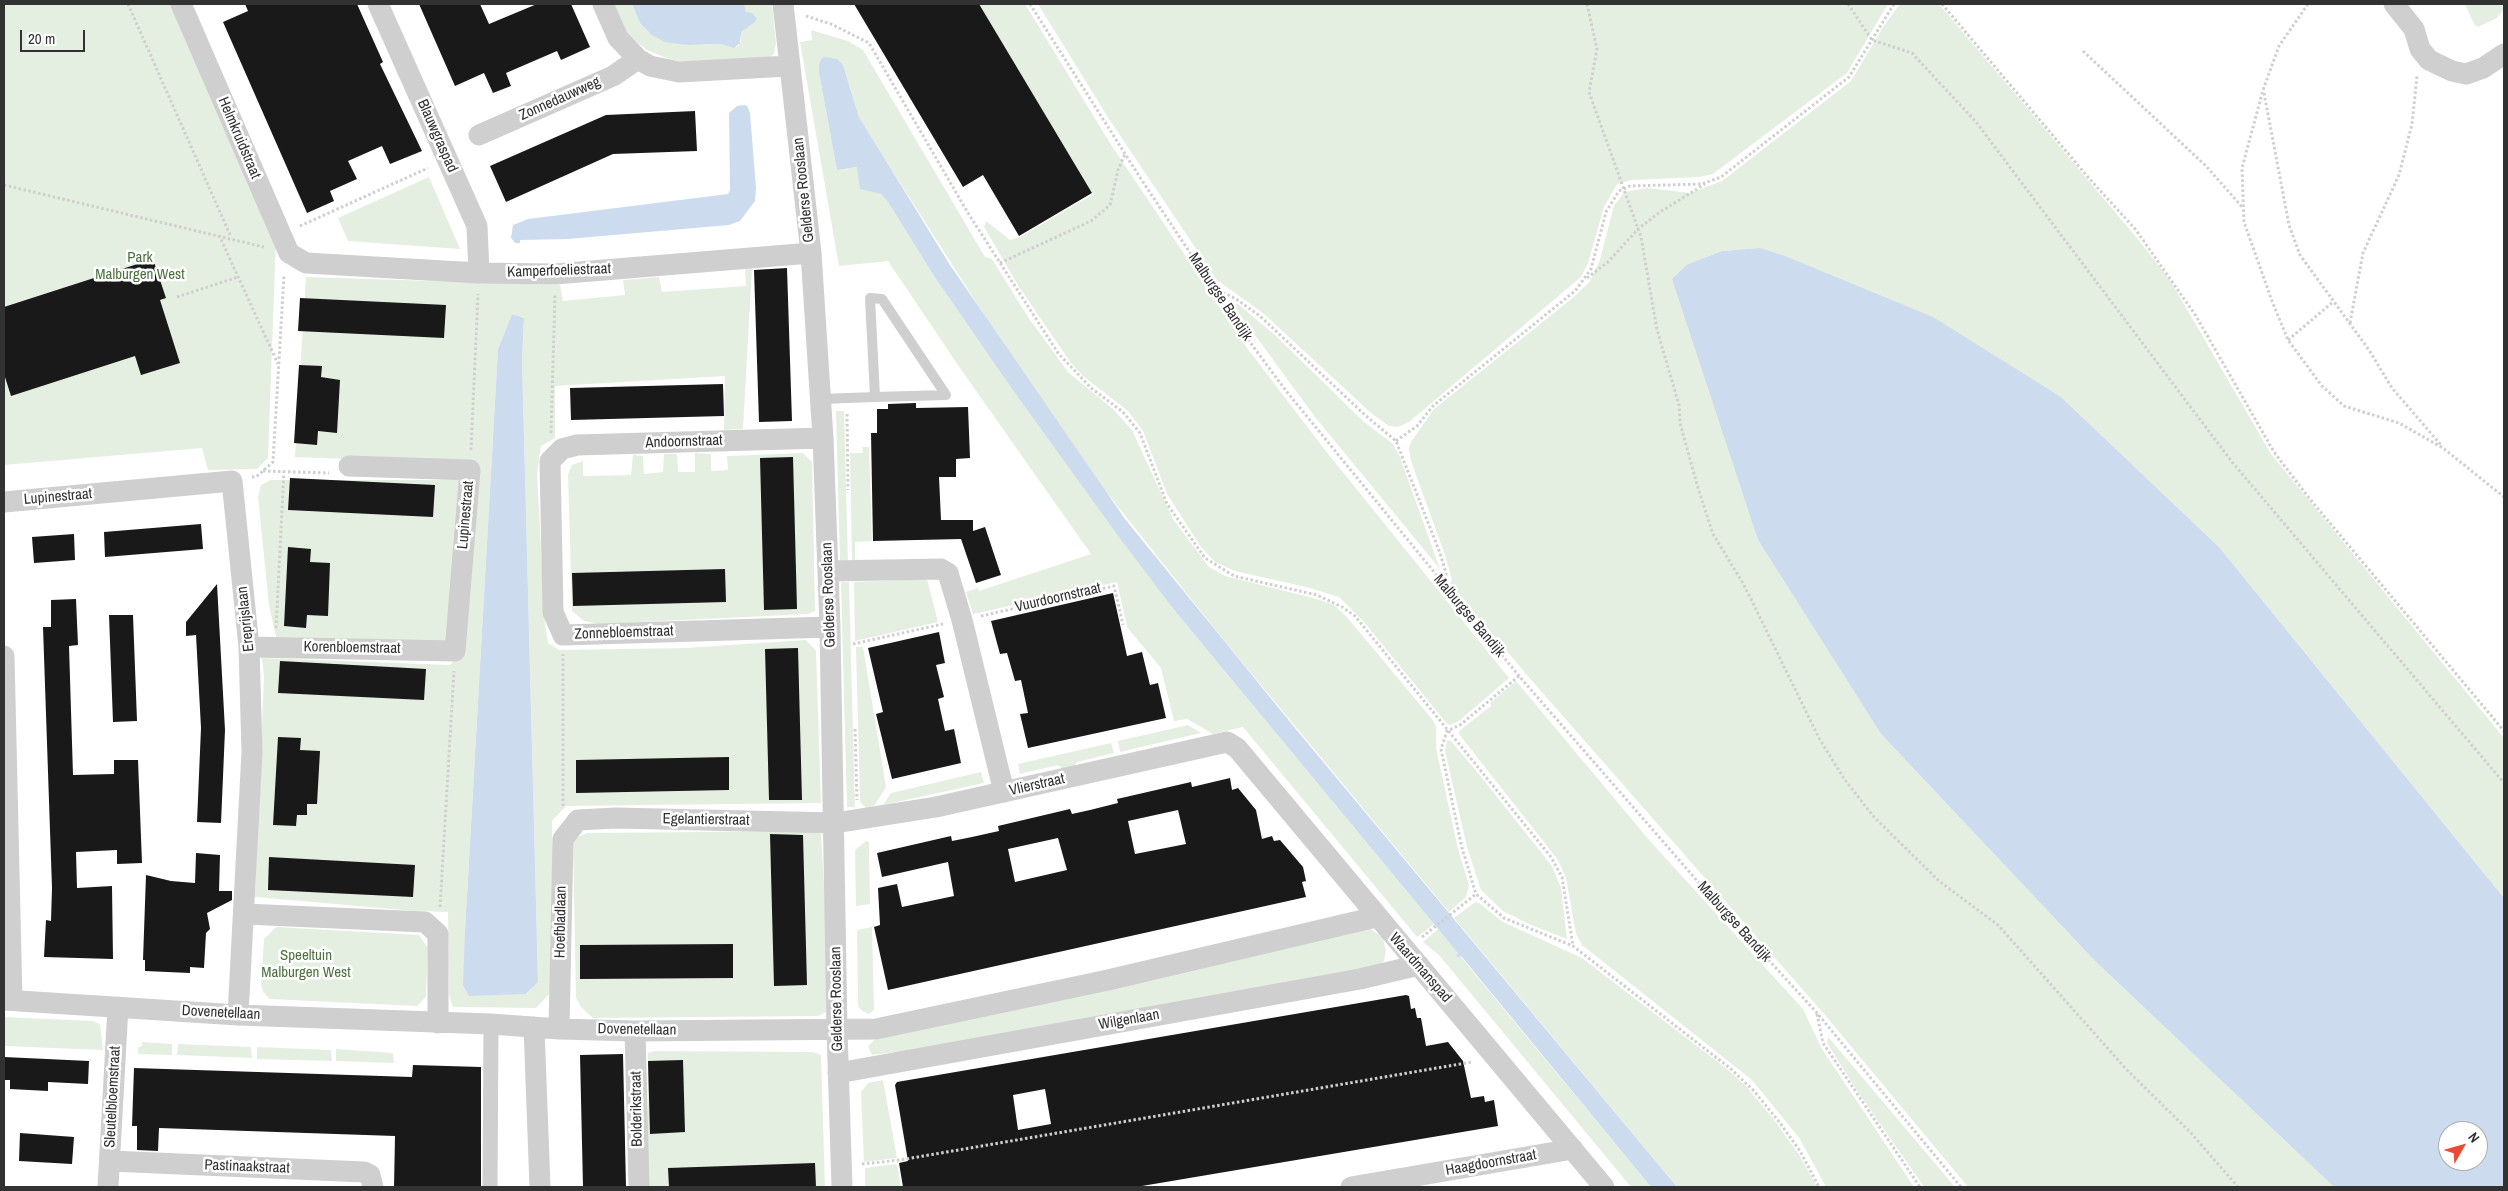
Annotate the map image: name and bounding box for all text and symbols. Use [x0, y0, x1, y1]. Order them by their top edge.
scale bar [22, 20, 88, 52]
text: 20 m [28, 28, 55, 49]
street label: Zonnedauwweg [517, 73, 603, 125]
street label: Helmkruidstraat [214, 95, 264, 181]
street label: Blauwgraspad [413, 97, 461, 175]
street label: Gelderse Rooslaan [790, 137, 818, 243]
park label: Park Malburgen West [95, 249, 185, 284]
street label: Malburgse Bandijk [1184, 250, 1256, 344]
street label: Kamperfoeliestraat [507, 260, 611, 282]
street label: Andoornstraat [645, 432, 723, 452]
street label: Lupinestraat [454, 480, 478, 550]
street label: Lupinestraat [23, 485, 93, 509]
street label: Gelderse Rooslaan [818, 542, 840, 648]
street label: Malburgse Bandijk [1429, 571, 1509, 661]
street label: Vuurdoornstraat [1013, 579, 1103, 617]
street label: Ereprijslaan [234, 585, 258, 653]
street label: Zonnebloemstraat [574, 622, 674, 644]
street label: Korenbloemstraat [303, 638, 401, 658]
street label: Vlierstraat [1008, 770, 1066, 800]
street label: Egelantierstraat [662, 810, 750, 830]
street label: Malburgse Bandijk [1693, 878, 1775, 966]
street label: Hoefbladlaan [551, 886, 571, 958]
street label: Waardmanspad [1385, 930, 1455, 1006]
street label: Gelderse Rooslaan [827, 946, 847, 1052]
park label: Speeltuin Malburgen West [261, 947, 351, 982]
street label: Dovenetellaan [181, 1002, 261, 1024]
street label: Wilgenlaan [1097, 1006, 1161, 1034]
street label: Dovenetellaan [598, 1020, 676, 1040]
street label: Sleutelbloemstraat [101, 1046, 125, 1148]
street label: Bolderikstraat [627, 1071, 647, 1147]
north arrow [2438, 1121, 2488, 1171]
text: N [2464, 1129, 2484, 1146]
street label: Haagdoornstraat [1444, 1146, 1538, 1180]
street label: Pastinaakstraat [204, 1157, 290, 1177]

